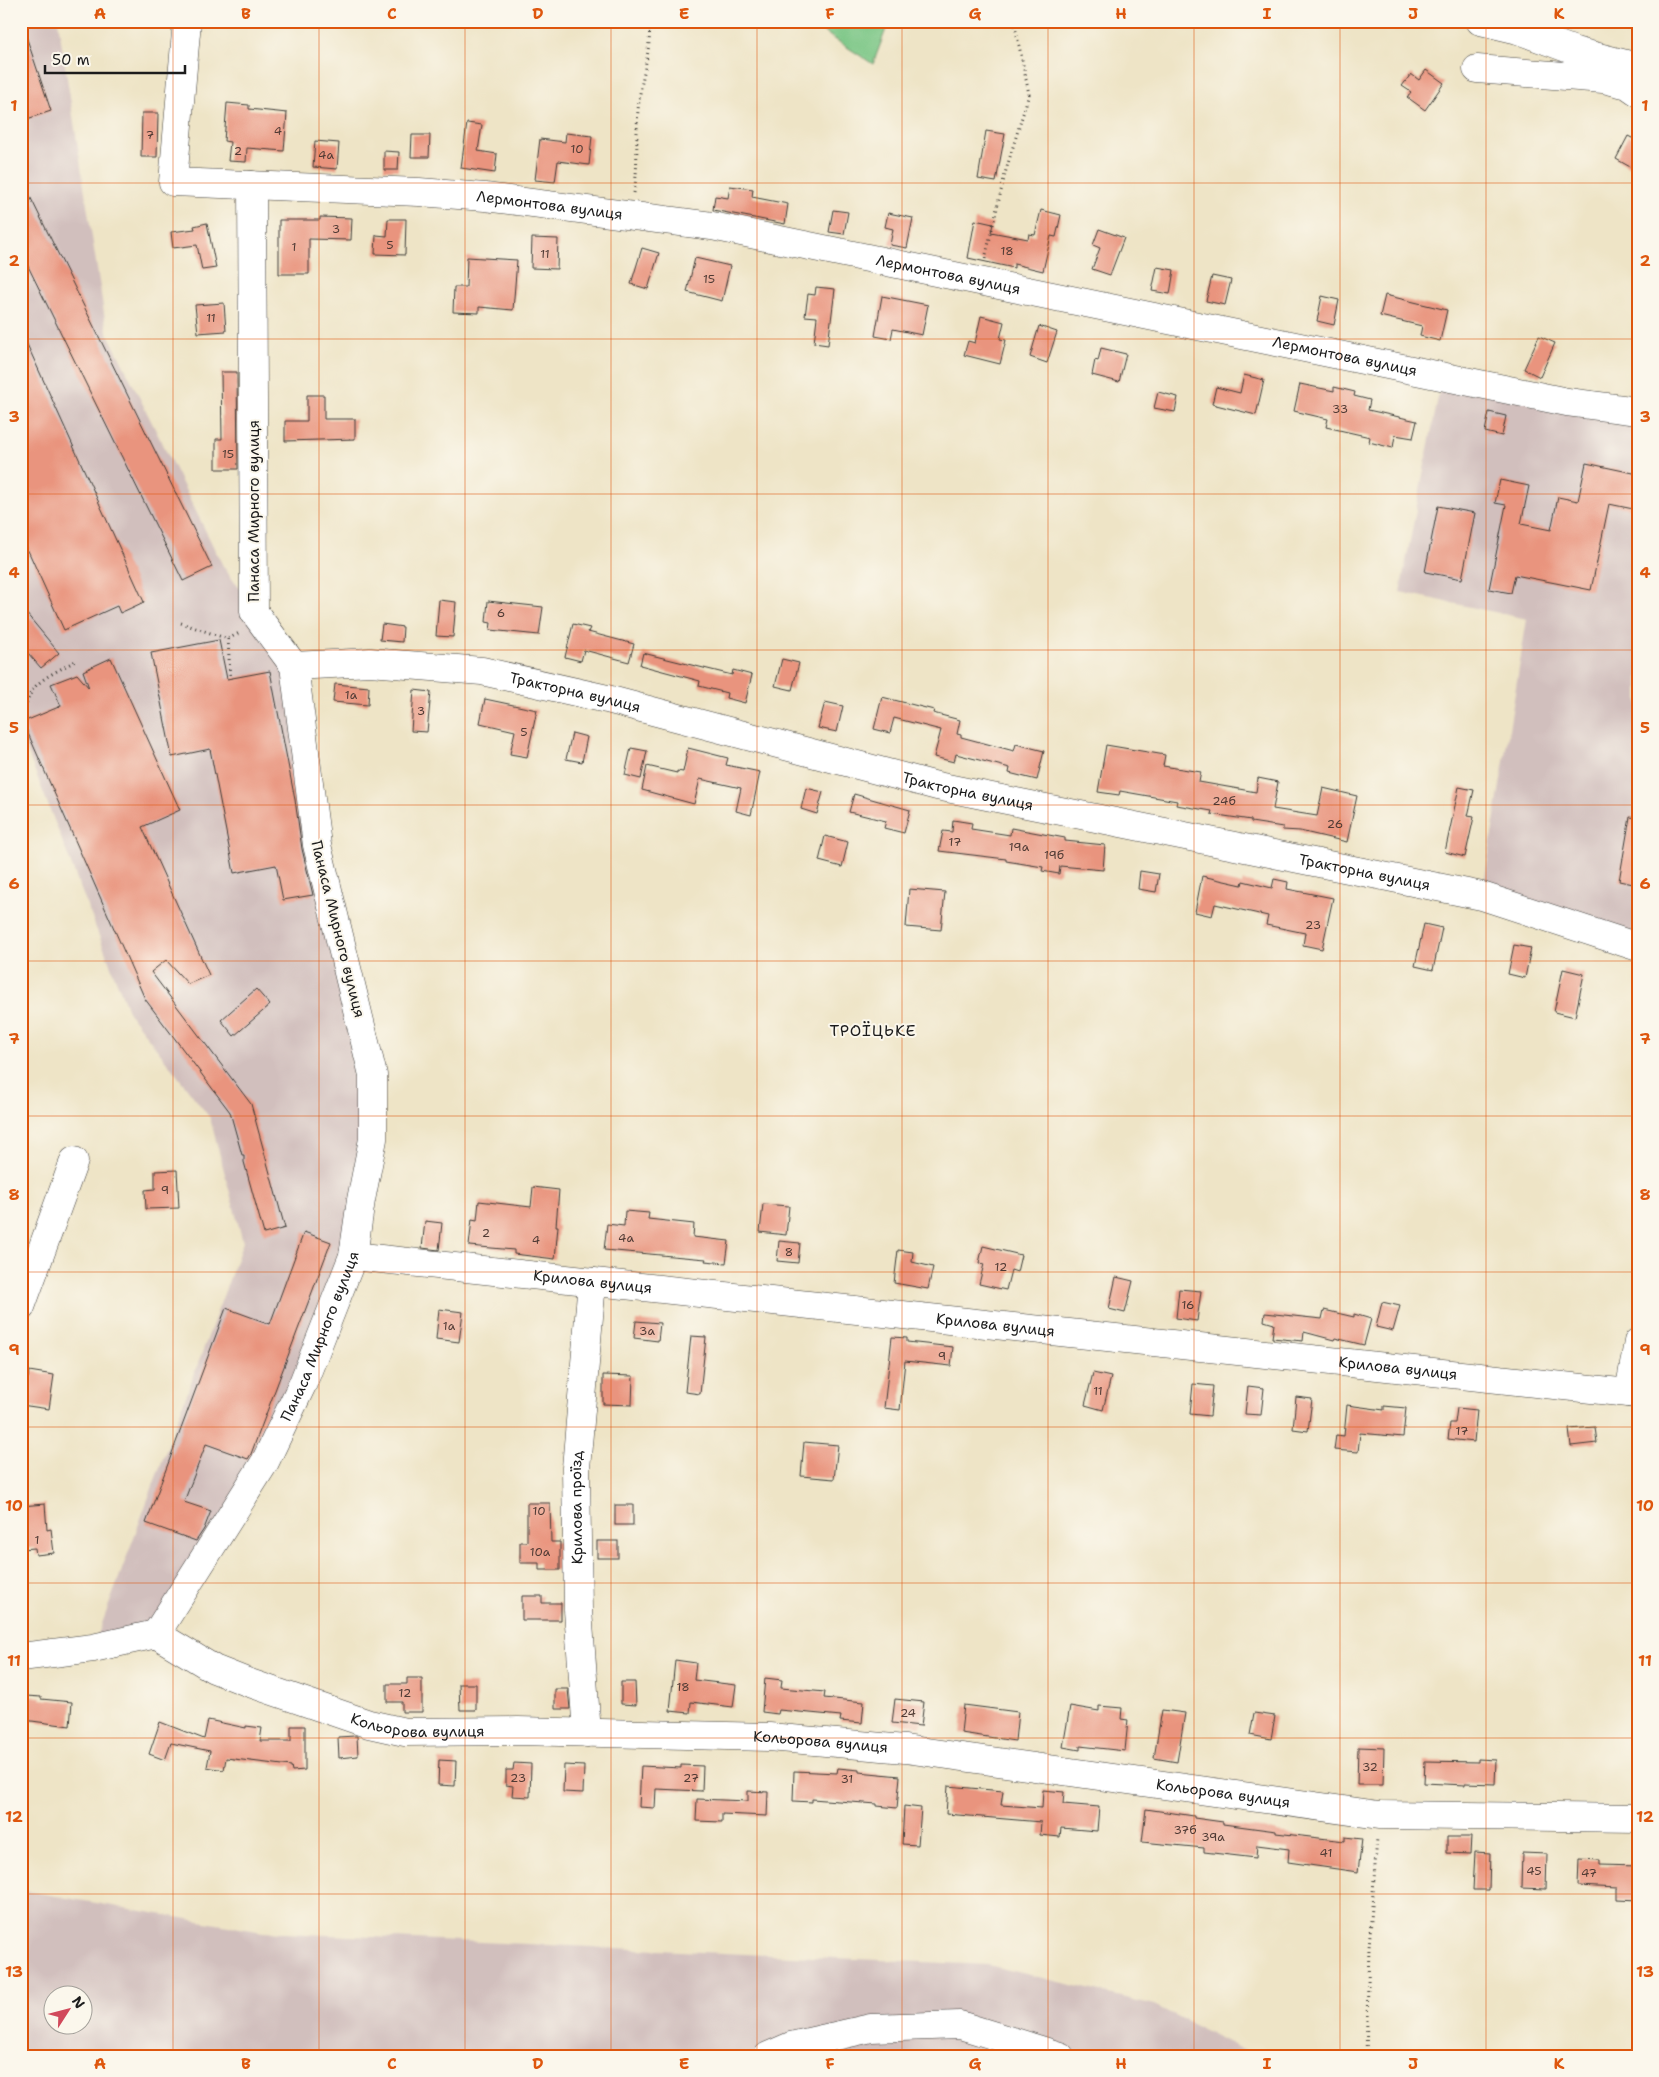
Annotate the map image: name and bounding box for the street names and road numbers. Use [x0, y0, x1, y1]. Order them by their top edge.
street label: Лермонтова вулиця [476, 186, 624, 224]
street label: Лермонтова вулиця [874, 250, 1022, 299]
street label: Лермонтова вулиця [1271, 332, 1419, 381]
street label: Панаса Мирного вулиця [244, 420, 264, 602]
street label: Тракторна вулиця [508, 668, 643, 717]
street label: Тракторна вулиця [900, 767, 1035, 815]
street label: Панаса Мирного вулиця [306, 838, 370, 1020]
street label: Тракторна вулиця [1297, 849, 1432, 895]
street label: Панаса Мирного вулиця [276, 1250, 364, 1425]
street label: Крилова вулиця [532, 1265, 653, 1298]
street label: Крилова вулиця [935, 1309, 1056, 1341]
street label: Крилова вулиця [1338, 1352, 1458, 1385]
street label: Крилова проїзд [566, 1449, 588, 1565]
street label: Кольорова вулиця [348, 1708, 485, 1742]
street label: Кольорова вулиця [753, 1727, 889, 1757]
street label: Кольорова вулиця [1155, 1774, 1291, 1813]

